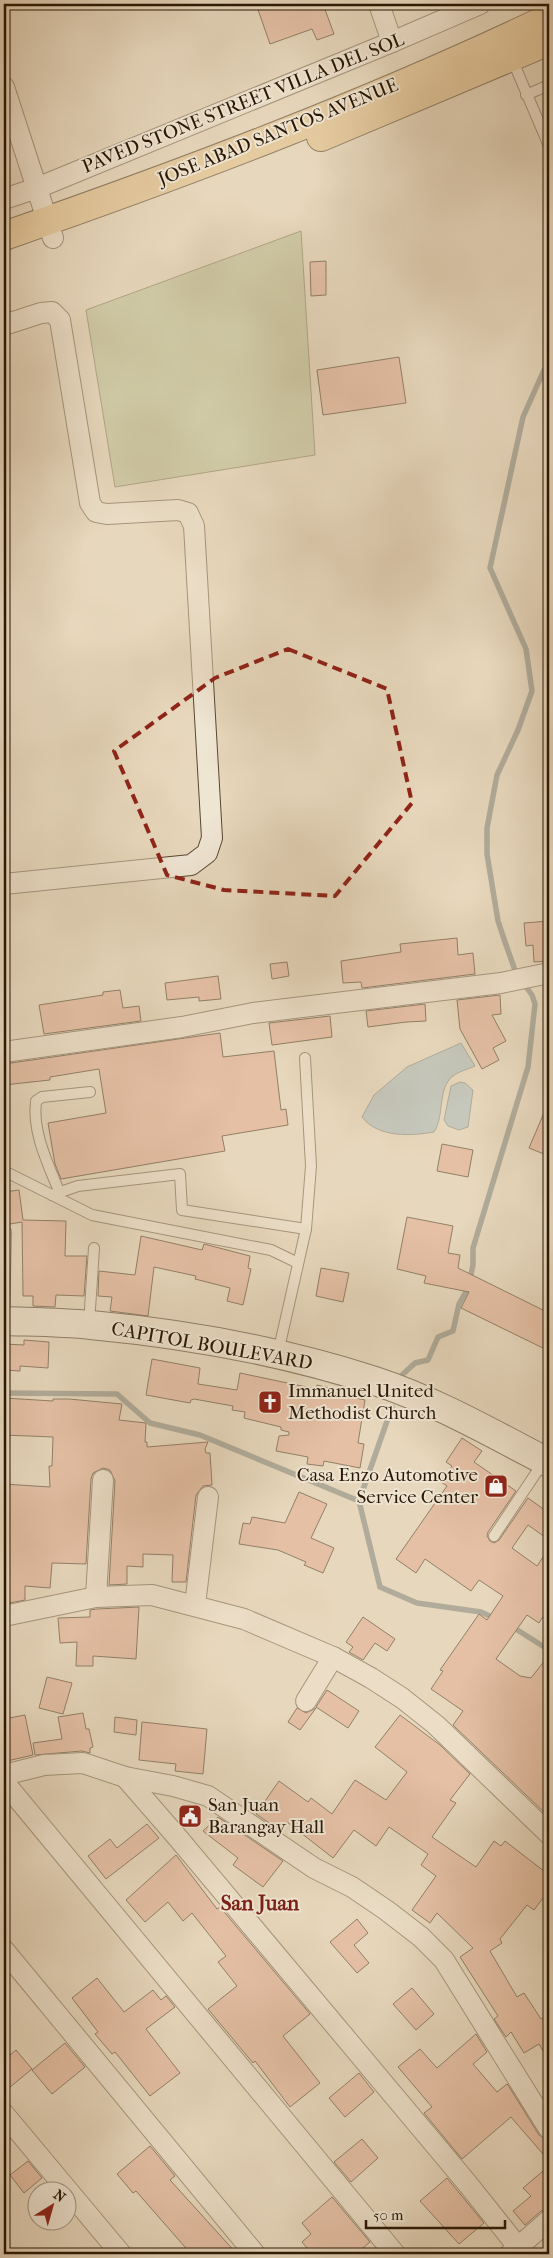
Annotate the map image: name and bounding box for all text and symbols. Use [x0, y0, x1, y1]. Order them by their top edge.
street label: PAVED STONE STREET VILLA DEL SOL [79, 28, 408, 178]
street label: JOSE ABAD SANTOS AVENUE [153, 73, 402, 191]
street label: CAPITOL BOULEVARD [110, 1317, 314, 1375]
place label: Immanuel United Methodist Church [288, 1380, 437, 1424]
church icon: Immanuel United Methodist Church [257, 1389, 283, 1415]
place label: Casa Enzo Automotive Service Center [297, 1464, 479, 1508]
shop icon: Casa Enzo Automotive Service Center [483, 1473, 509, 1499]
place label: San Juan Barangay Hall [208, 1794, 324, 1838]
public building icon: San Juan Barangay Hall [177, 1803, 203, 1829]
district label: San Juan [221, 1891, 300, 1915]
north arrow [28, 2180, 78, 2230]
text: N [50, 2186, 69, 2206]
scale bar [366, 2198, 504, 2230]
text: 50 m [373, 2206, 404, 2224]

